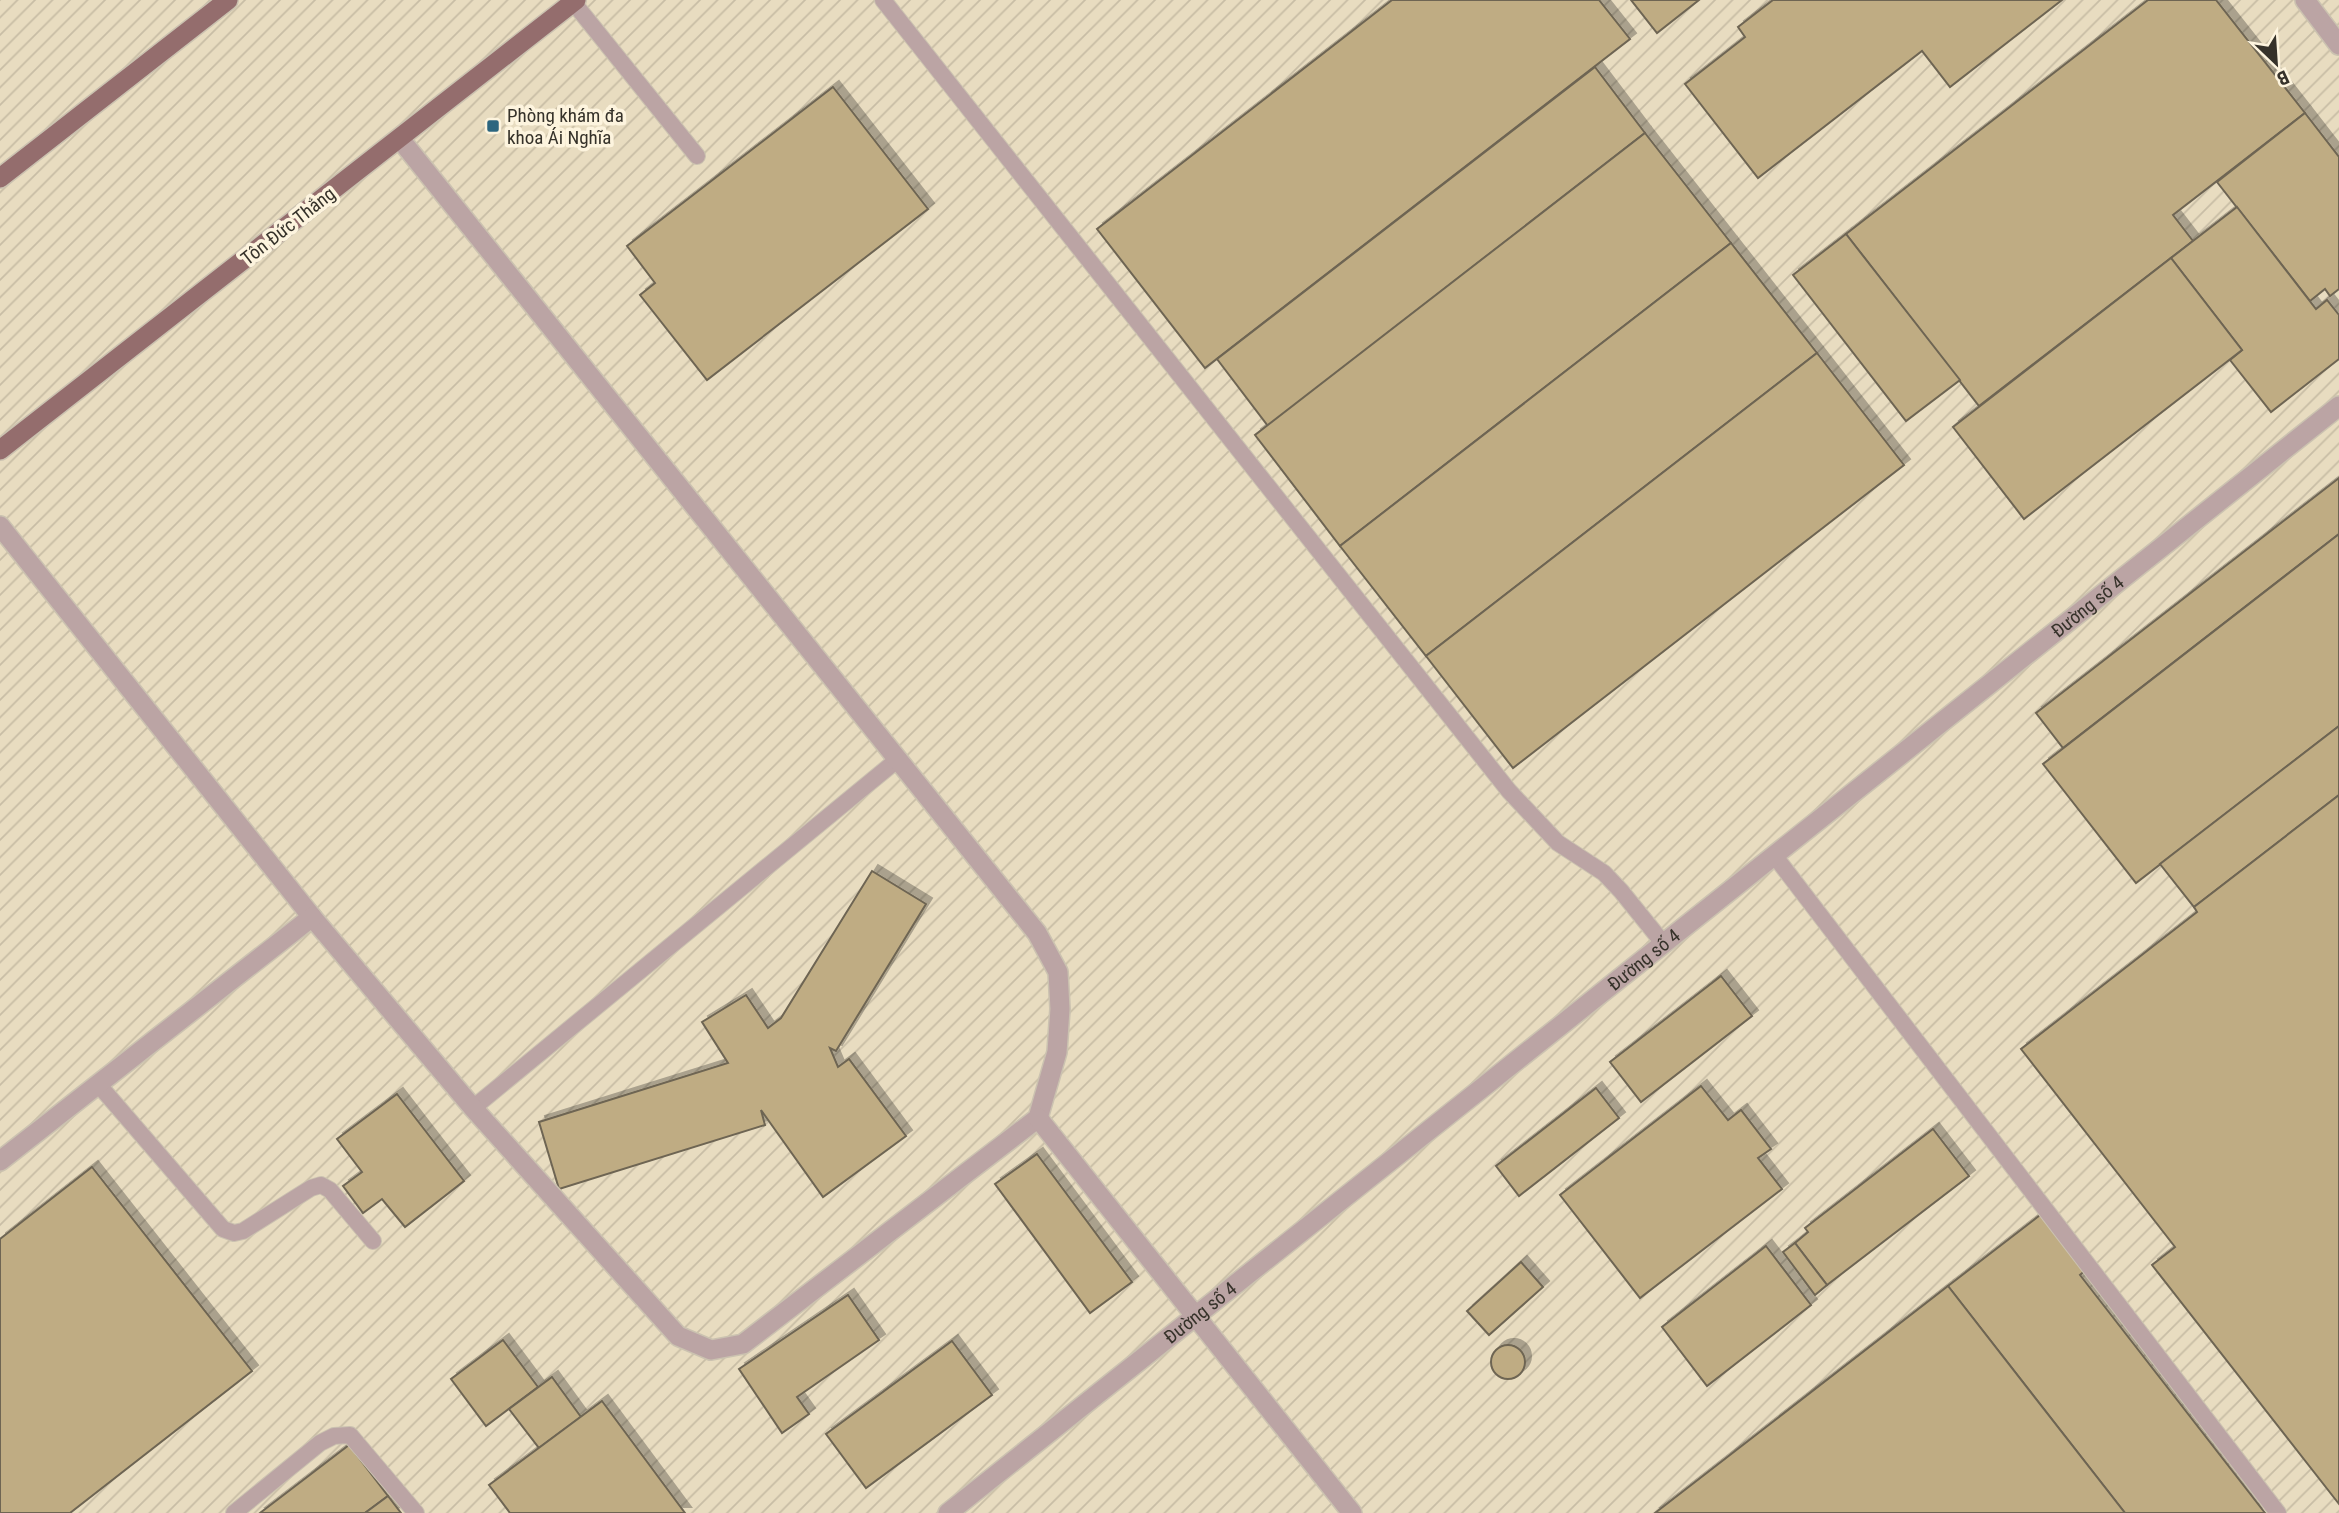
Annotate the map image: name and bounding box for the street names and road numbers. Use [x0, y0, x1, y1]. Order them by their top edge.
street label: Tôn Đức Thắng [236, 182, 340, 270]
street label: Đường số 4 [2046, 571, 2128, 642]
street label: Đường số 4 [1603, 924, 1684, 995]
street label: Đường số 4 [1159, 1277, 1241, 1348]

